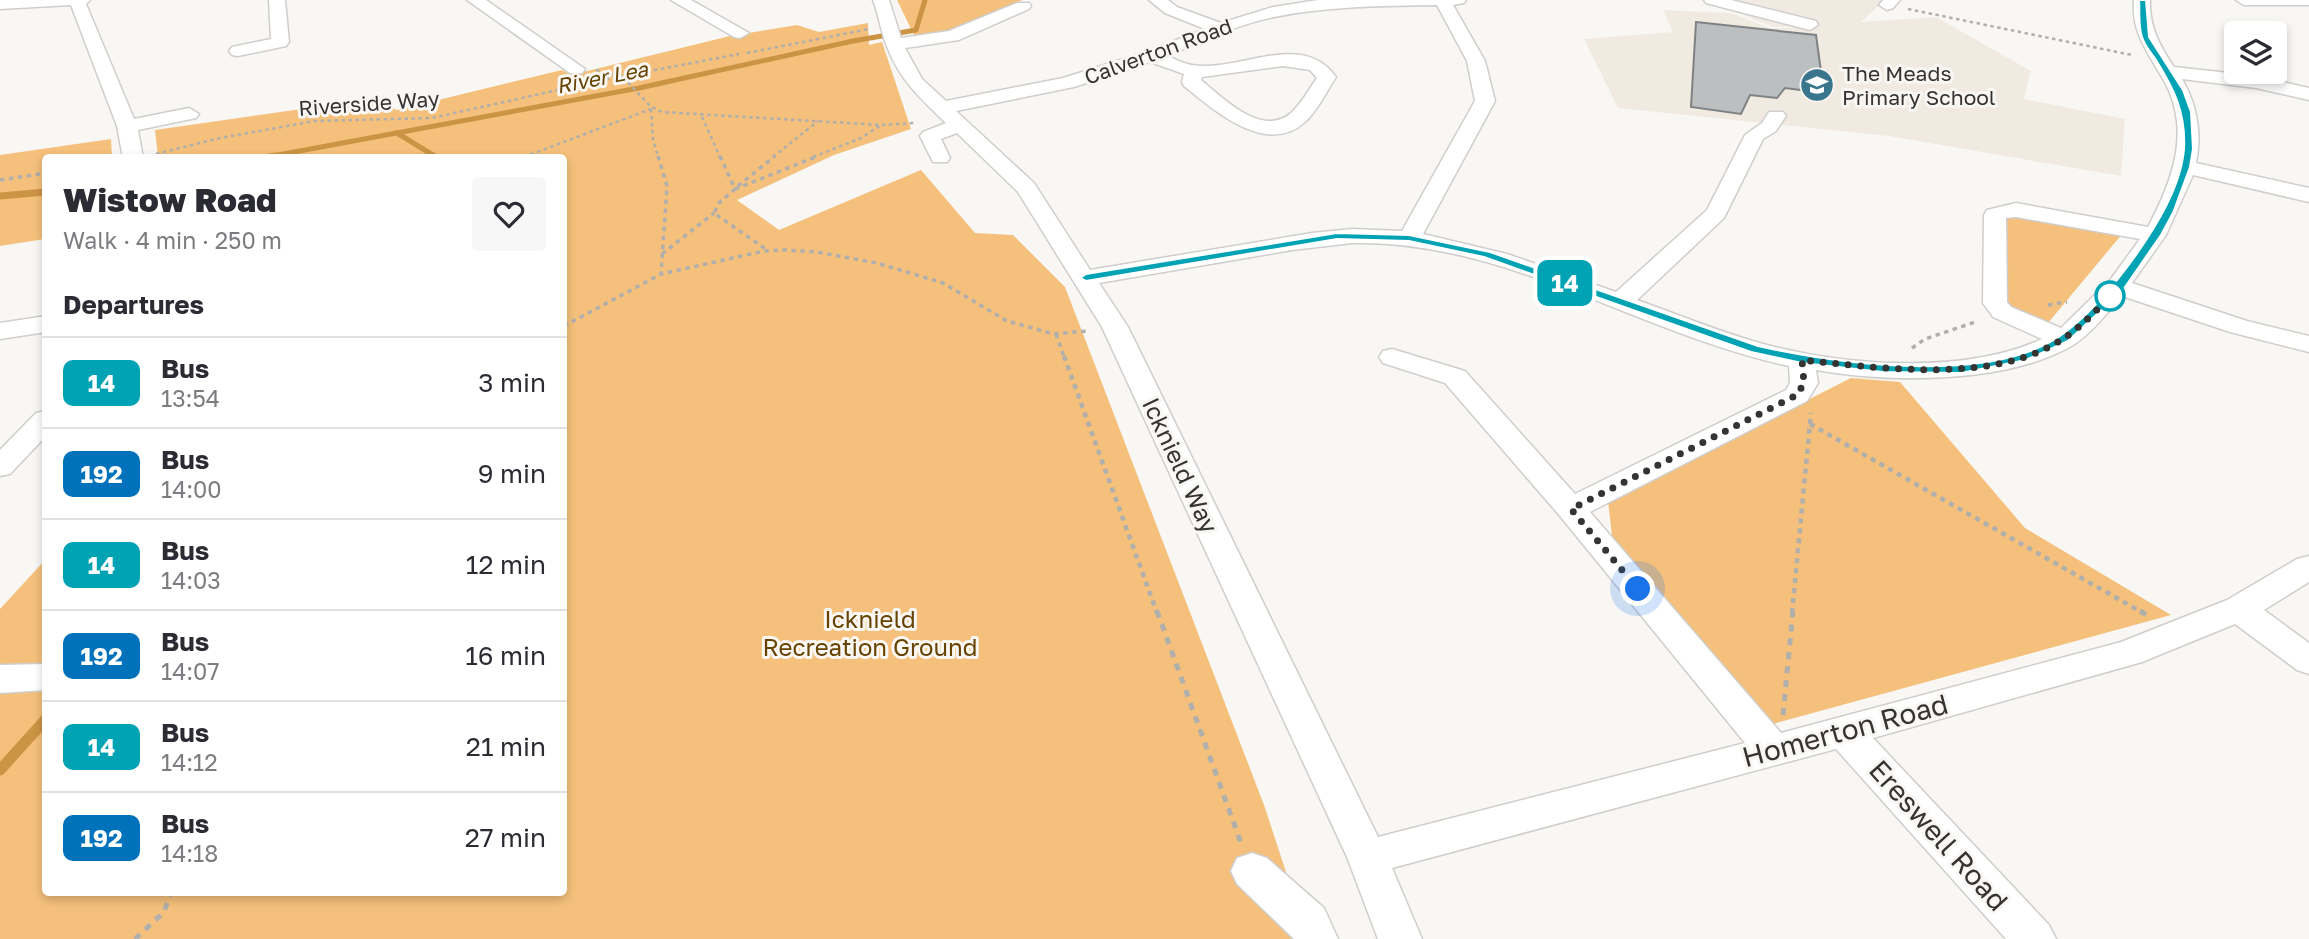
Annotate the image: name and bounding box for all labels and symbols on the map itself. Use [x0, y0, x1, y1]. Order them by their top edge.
street label: Calverton Road [1081, 12, 1235, 90]
water label: River Lea [554, 55, 651, 99]
place label: The Meads Primary School [1842, 60, 1996, 110]
school or university icon: The Meads Primary School [1798, 66, 1836, 104]
street label: Riverside Way [298, 85, 441, 121]
line badge: 14 [1534, 260, 1596, 306]
unlabelled marker [2095, 281, 2125, 311]
street label: Icknield Way [1137, 393, 1225, 537]
your location [1620, 571, 1655, 606]
park label: Icknield Recreation Ground [762, 604, 978, 661]
street label: Homerton Road [1739, 687, 1951, 773]
street label: Ereswell Road [1863, 753, 2015, 917]

